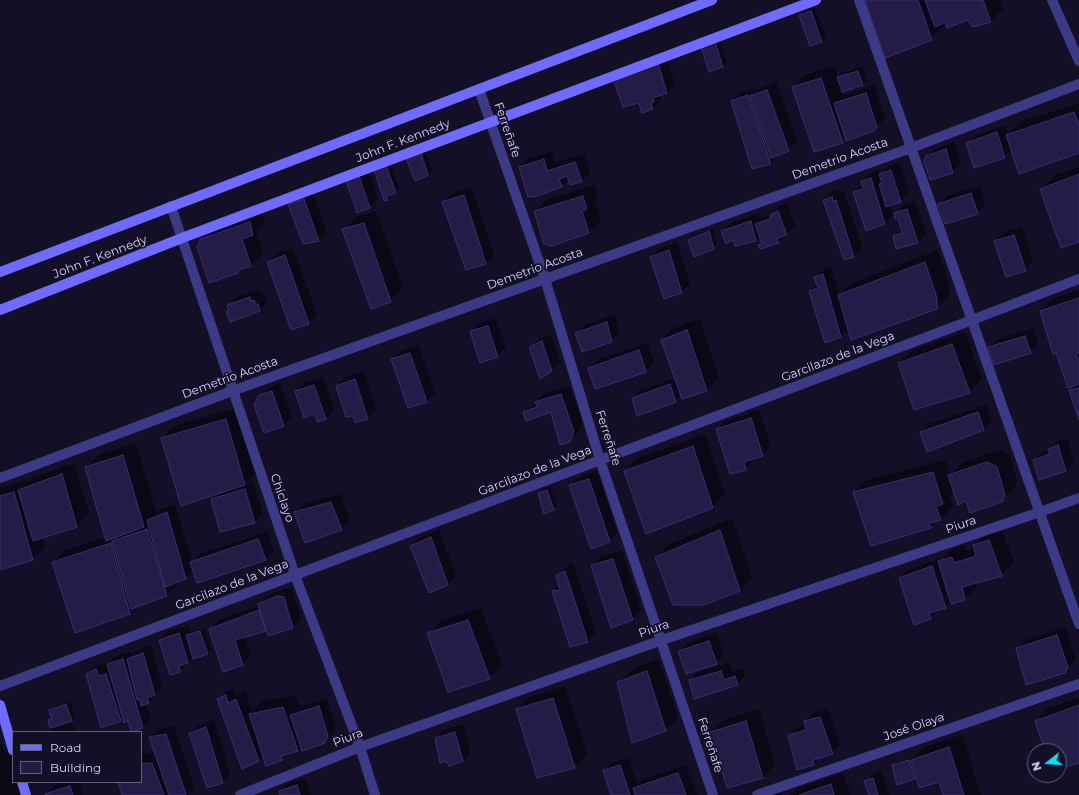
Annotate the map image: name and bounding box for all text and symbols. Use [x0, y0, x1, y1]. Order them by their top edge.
street label: Ferreñafe [491, 100, 523, 160]
street label: John F. Kennedy [354, 116, 452, 166]
street label: Demetrio Acosta [790, 135, 890, 183]
street label: John F. Kennedy [51, 232, 149, 282]
street label: Demetrio Acosta [485, 245, 585, 293]
street label: Garcilazo de la Vega [779, 329, 897, 385]
street label: Demetrio Acosta [180, 354, 280, 402]
street label: Ferreñafe [592, 408, 624, 468]
street label: Garcilazo de la Vega [476, 443, 594, 499]
street label: Chiclayo [267, 472, 297, 524]
street label: Piura [944, 513, 978, 537]
street label: Garcilazo de la Vega [173, 557, 291, 613]
street label: Piura [637, 617, 671, 641]
street label: José Olaya [882, 710, 946, 744]
street label: Ferreñafe [694, 715, 726, 775]
street label: Piura [331, 726, 365, 750]
legend [12, 731, 142, 783]
text: Road [50, 740, 81, 755]
north arrow [1027, 743, 1067, 783]
text: Building [50, 760, 101, 775]
text: N [1028, 760, 1044, 773]

